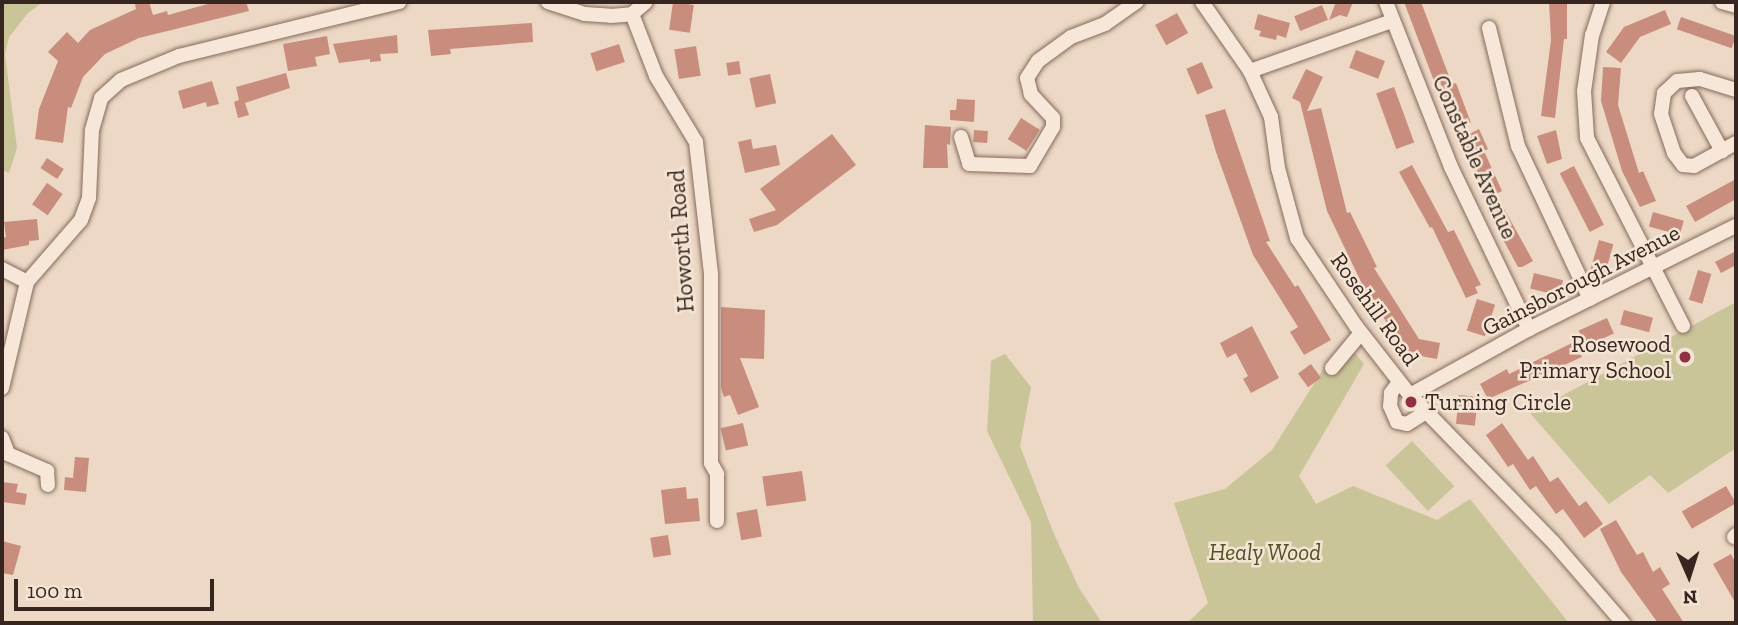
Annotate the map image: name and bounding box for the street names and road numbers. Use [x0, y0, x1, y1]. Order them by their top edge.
street label: Constable Avenue [1426, 71, 1524, 243]
street label: Howorth Road [662, 169, 700, 313]
street label: Gainsborough Avenue [1477, 218, 1685, 342]
street label: Rosehill Road [1325, 247, 1425, 371]

